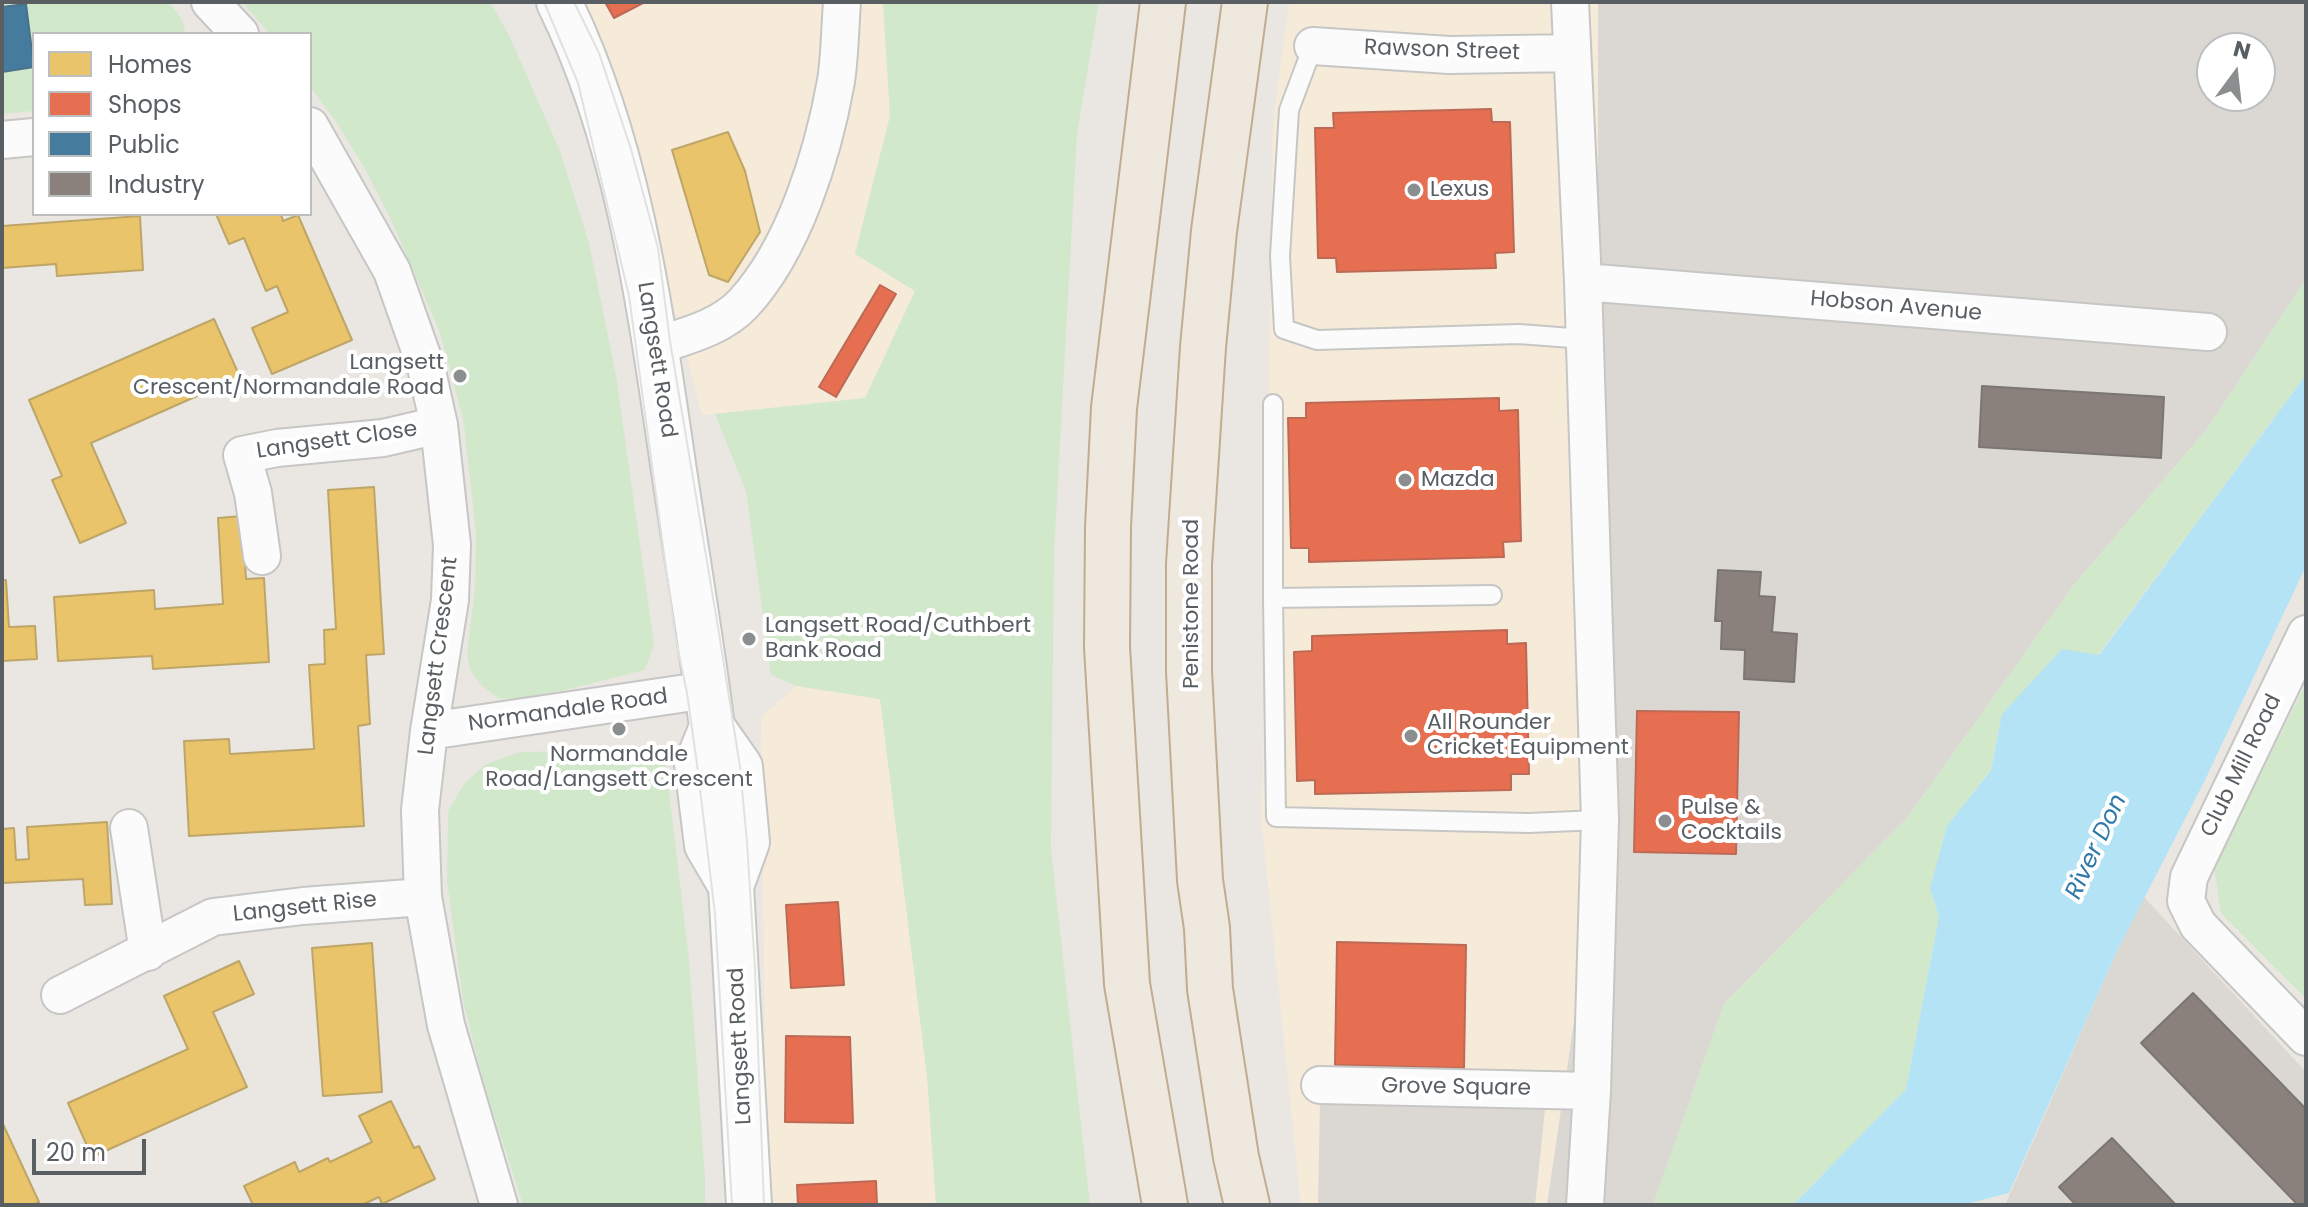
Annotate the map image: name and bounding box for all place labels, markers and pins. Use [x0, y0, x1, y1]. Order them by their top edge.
place label: Lexus [1430, 177, 1489, 203]
marker: Lexus [1405, 181, 1423, 199]
place label: Langsett Crescent/Normandale Road [133, 350, 444, 402]
marker: Langsett Crescent/Normandale Road [451, 367, 469, 385]
place label: Mazda [1421, 467, 1495, 493]
marker: Mazda [1396, 471, 1414, 489]
place label: Langsett Road/Cuthbert Bank Road [765, 613, 1031, 664]
marker: Langsett Road/Cuthbert Bank Road [740, 630, 758, 648]
place label: All Rounder Cricket Equipment [1427, 710, 1629, 762]
marker: Normandale Road/Langsett Crescent [610, 720, 628, 738]
marker: All Rounder Cricket Equipment [1402, 727, 1420, 745]
place label: Normandale Road/Langsett Crescent [485, 742, 753, 794]
place label: Pulse & Cocktails [1681, 795, 1782, 846]
marker: Pulse & Cocktails [1656, 812, 1674, 830]

